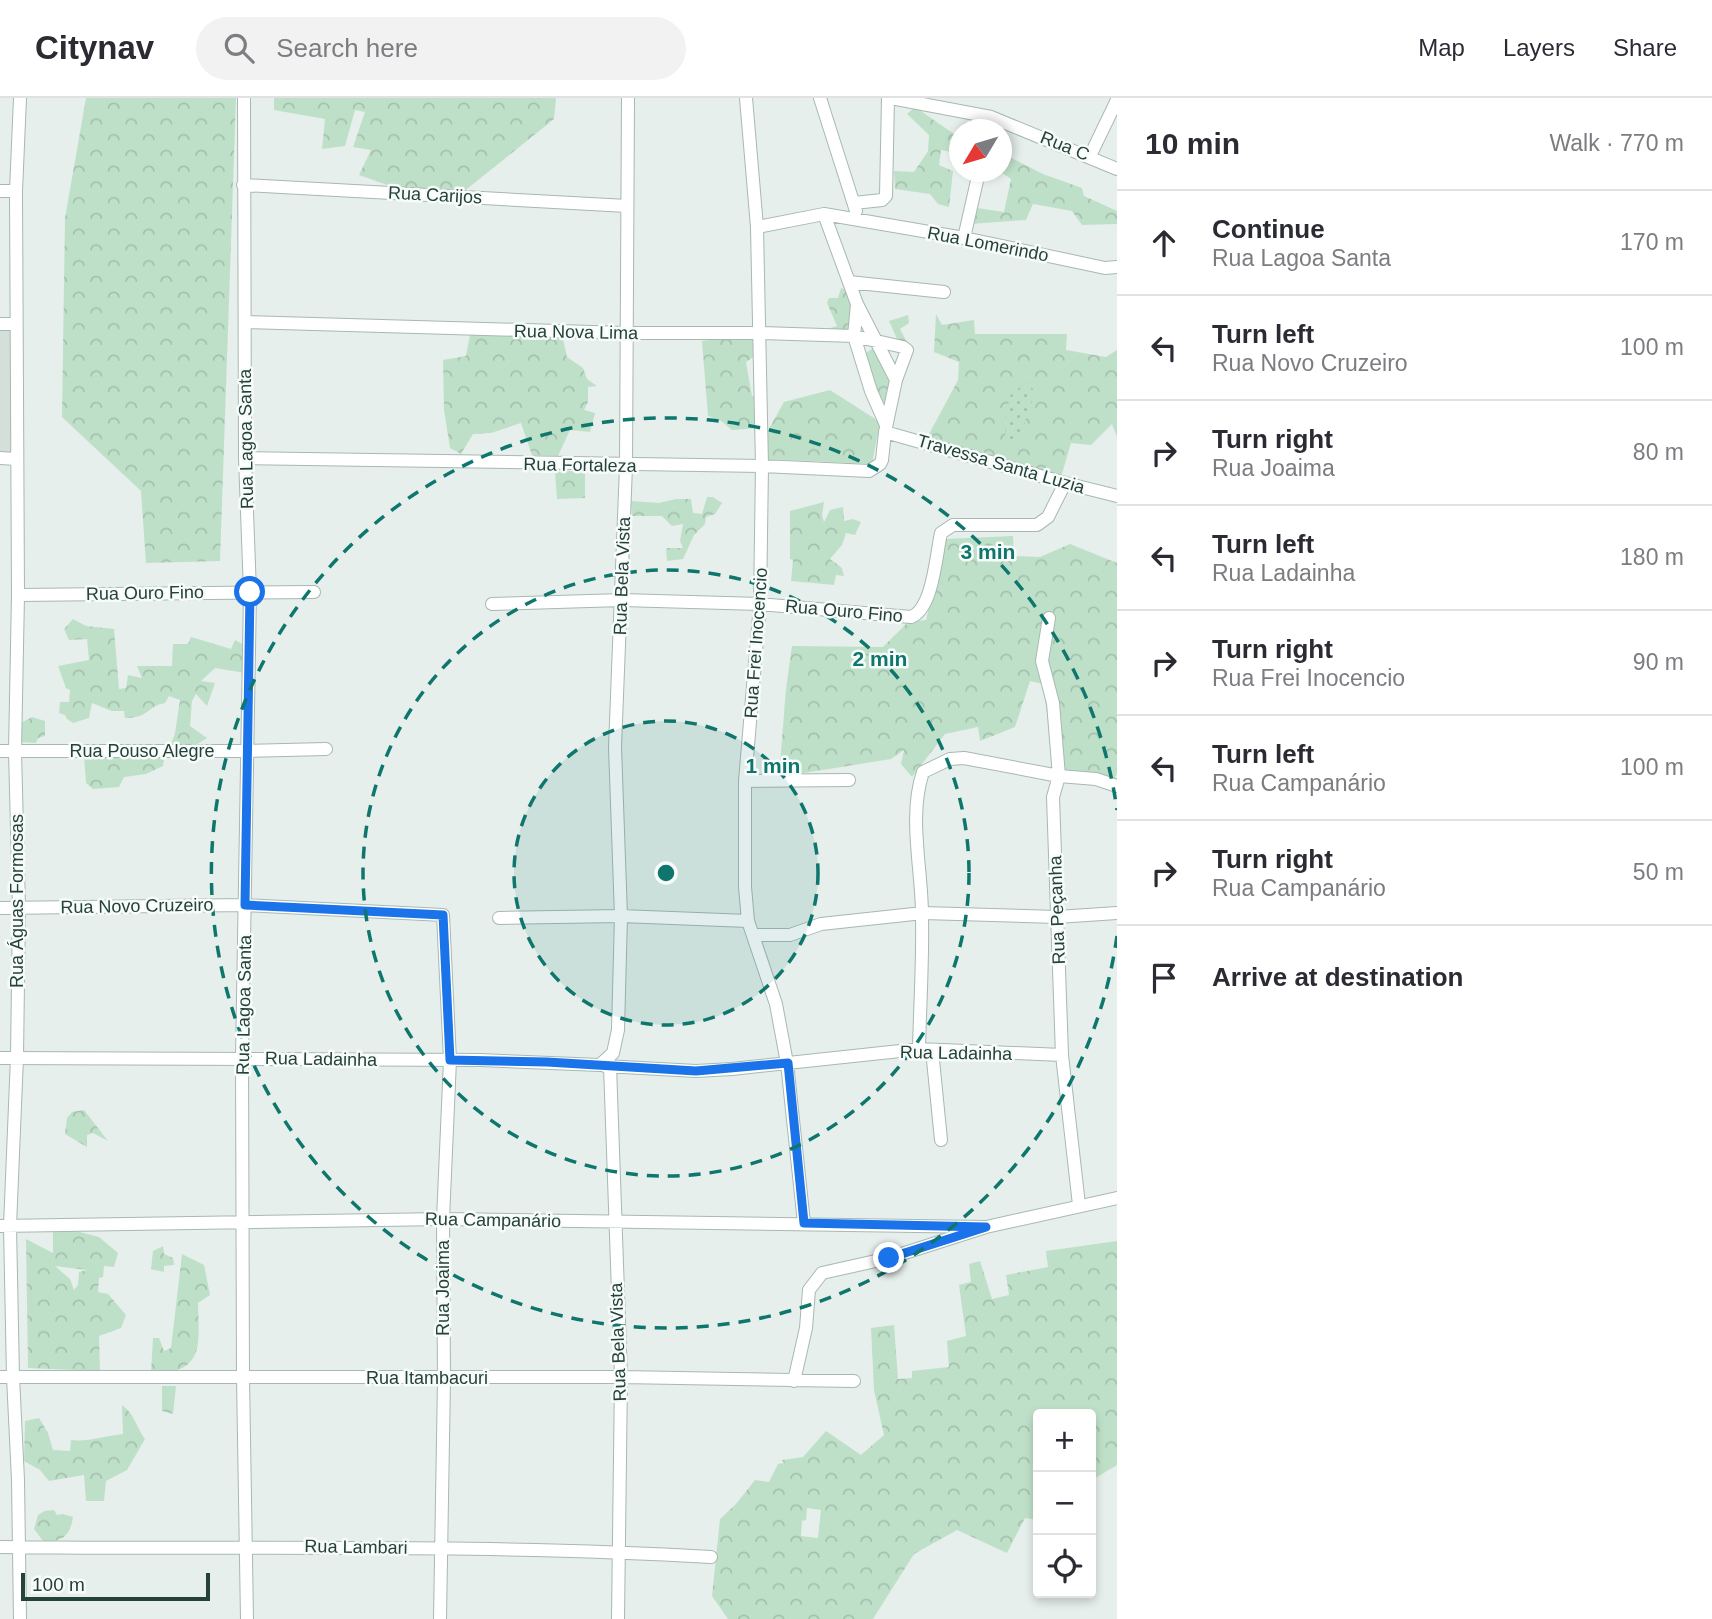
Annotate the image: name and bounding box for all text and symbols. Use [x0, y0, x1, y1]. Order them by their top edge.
search box [196, 17, 686, 80]
text: Citynav [35, 29, 154, 66]
icon: search [220, 29, 258, 67]
text: Search here [276, 33, 418, 63]
text: Map [1418, 34, 1465, 61]
text: Layers [1503, 34, 1575, 61]
text: Share [1613, 34, 1677, 61]
north arrow [949, 119, 1012, 182]
street label: Rua C [1038, 127, 1092, 165]
text: 10 min [1145, 127, 1240, 160]
text: Walk · 770 m [1549, 130, 1684, 156]
street label: Rua Carijos [388, 183, 482, 207]
text: Continue [1212, 214, 1325, 244]
street label: Rua Lomerindo [926, 222, 1050, 266]
icon: ahead [1145, 224, 1183, 262]
text: 170 m [1620, 229, 1684, 255]
text: Rua Lagoa Santa [1212, 245, 1391, 271]
text: Turn left [1212, 319, 1314, 349]
street label: Rua Nova Lima [514, 321, 639, 343]
icon: left [1145, 329, 1183, 367]
text: 100 m [1620, 334, 1684, 360]
text: Rua Novo Cruzeiro [1212, 350, 1408, 376]
street label: Rua Lagoa Santa [235, 368, 257, 509]
text: Turn right [1212, 424, 1333, 454]
street label: Travessa Santa Luzia [915, 430, 1088, 498]
icon: right [1145, 434, 1183, 472]
text: 80 m [1633, 439, 1684, 465]
street label: Rua Fortaleza [523, 454, 638, 476]
text: Rua Joaima [1212, 455, 1335, 481]
street label: Rua Bela Vista [610, 515, 634, 636]
text: Turn left [1212, 529, 1314, 559]
icon: left [1145, 539, 1183, 577]
text: 3 min [961, 540, 1015, 563]
text: 180 m [1620, 544, 1684, 570]
text: Rua Ladainha [1212, 560, 1355, 586]
street label: Rua Frei Inocencio [741, 567, 771, 719]
route start [234, 576, 265, 607]
street label: Rua Ouro Fino [86, 582, 204, 604]
street label: Rua Ouro Fino [784, 596, 904, 626]
text: Turn right [1212, 634, 1333, 664]
icon: right [1145, 644, 1183, 682]
text: 2 min [853, 647, 907, 670]
text: 90 m [1633, 649, 1684, 675]
text: Rua Frei Inocencio [1212, 665, 1405, 691]
text: Turn left [1212, 739, 1314, 769]
street label: Rua Pouso Alegre [69, 741, 215, 761]
icon: left [1145, 749, 1183, 787]
text: 1 min [746, 754, 800, 777]
text: 100 m [1620, 754, 1684, 780]
text: Rua Campanário [1212, 770, 1386, 796]
street label: Rua Águas Formosas [7, 814, 27, 988]
text: Turn right [1212, 844, 1333, 874]
street label: Rua Peçanha [1045, 854, 1069, 965]
icon: right [1145, 854, 1183, 892]
text: 50 m [1633, 859, 1684, 885]
centre of rings [654, 861, 678, 885]
text: Rua Campanário [1212, 875, 1386, 901]
street label: Rua Novo Cruzeiro [60, 895, 214, 917]
street label: Rua Lagoa Santa [233, 934, 255, 1075]
icon: arrive [1145, 959, 1183, 997]
text: Arrive at destination [1212, 962, 1463, 992]
street label: Rua Ladainha [900, 1042, 1013, 1064]
street label: Rua Ladainha [265, 1048, 378, 1070]
street label: Rua Campanário [425, 1209, 561, 1231]
street label: Rua Joaima [433, 1239, 453, 1336]
route end [873, 1242, 904, 1273]
street label: Rua Bela Vista [606, 1281, 630, 1402]
street label: Rua Itambacuri [366, 1368, 488, 1388]
map controls [1033, 1409, 1096, 1598]
button: + [1033, 1409, 1096, 1472]
button: − [1033, 1472, 1096, 1535]
button: locate [1033, 1535, 1096, 1598]
street label: Rua Lambari [304, 1536, 408, 1558]
scale bar [21, 1570, 210, 1602]
text: 100 m [32, 1574, 85, 1595]

